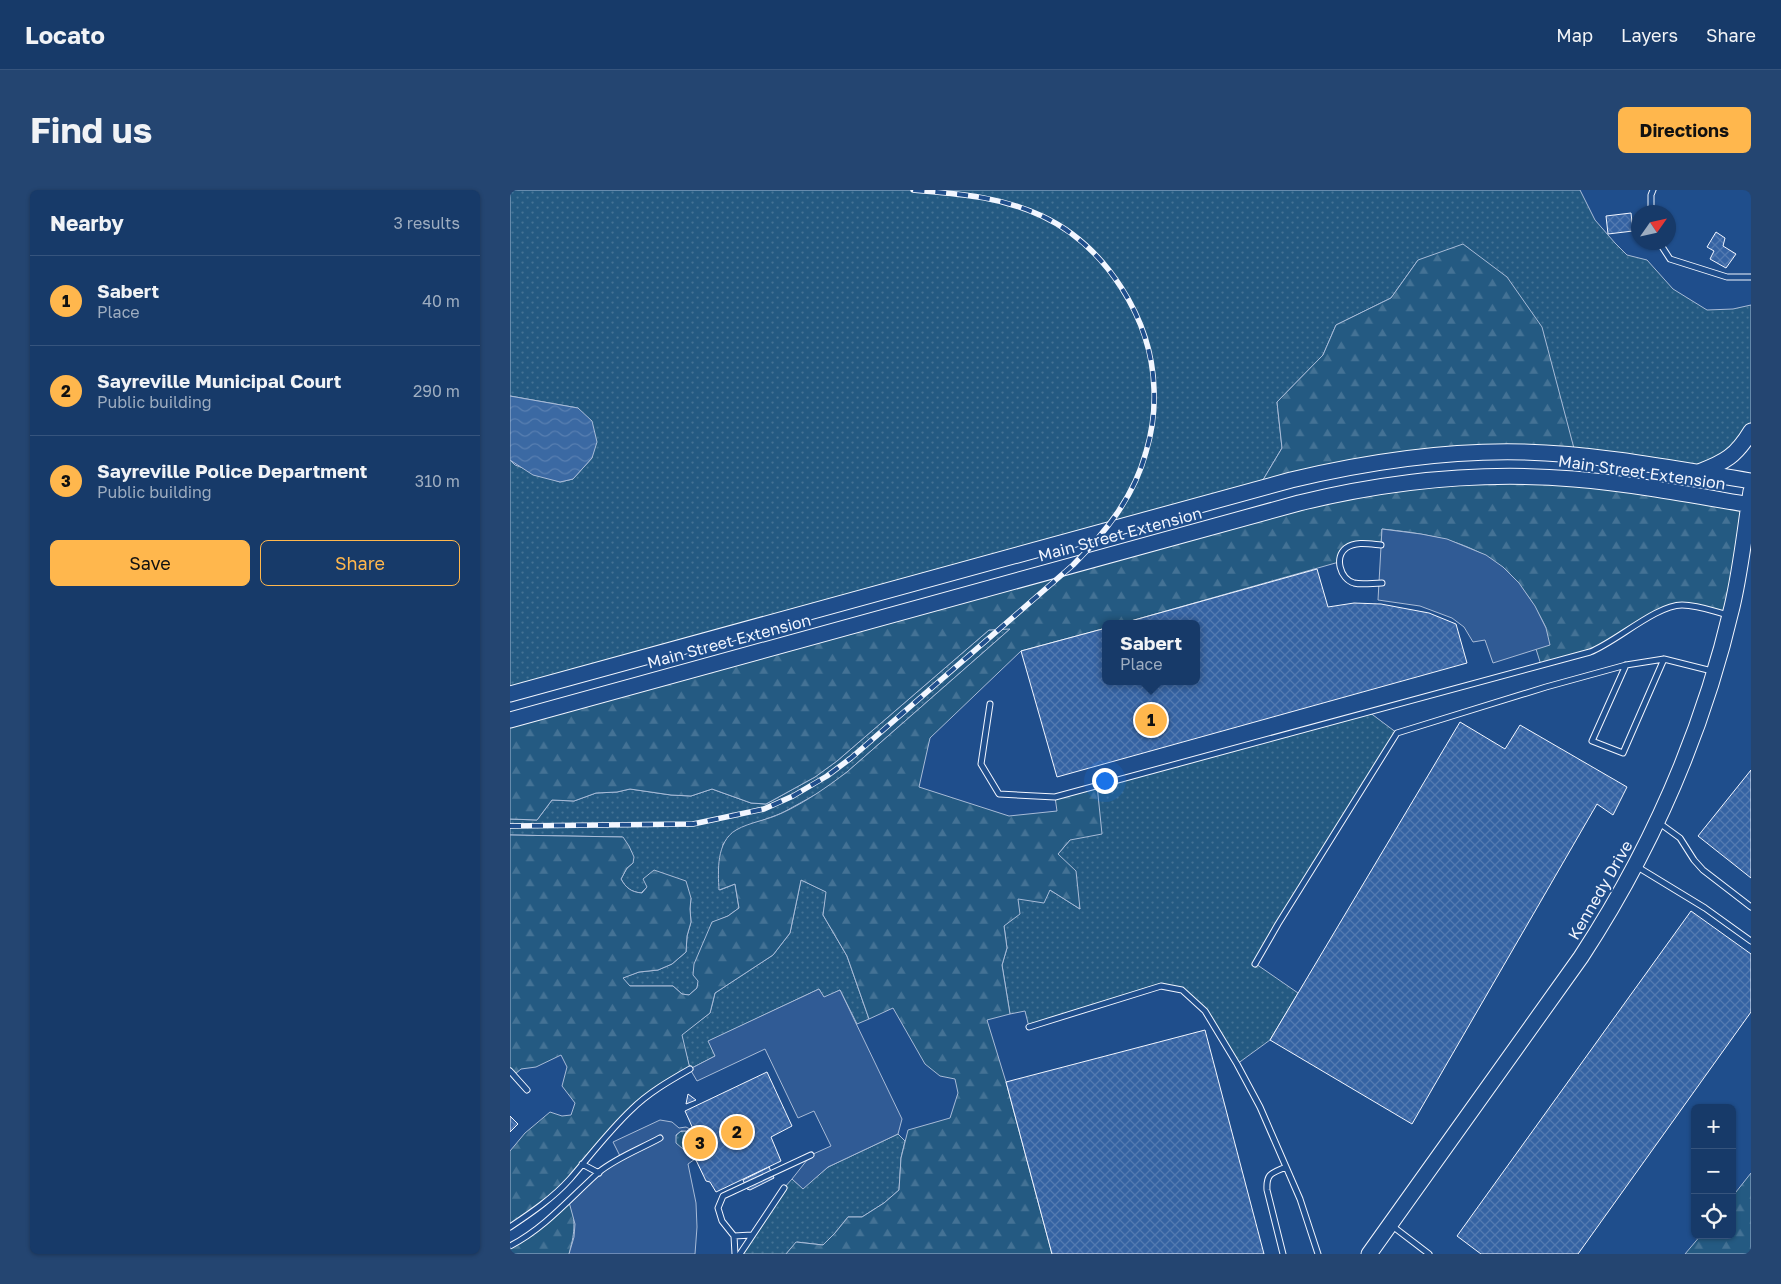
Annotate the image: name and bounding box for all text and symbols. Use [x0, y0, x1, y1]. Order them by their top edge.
text: Locato [25, 20, 105, 49]
text: Map [1556, 24, 1593, 46]
text: Layers [1621, 24, 1678, 46]
text: Share [1706, 24, 1756, 46]
button: Directions [1618, 107, 1751, 153]
text: Find us [30, 109, 152, 151]
north arrow [1631, 205, 1676, 250]
text: Nearby [50, 210, 124, 236]
text: 3 results [393, 213, 460, 233]
text: Sabert [97, 279, 159, 302]
text: 1 [62, 291, 70, 311]
text: 40 m [422, 291, 460, 311]
text: Place [97, 302, 140, 322]
text: Sayreville Municipal Court [97, 369, 341, 392]
text: 2 [61, 381, 71, 401]
text: 290 m [413, 381, 460, 401]
text: Public building [97, 392, 212, 412]
street label: Main Street Extension [1557, 450, 1727, 494]
text: Sayreville Police Department [97, 459, 367, 482]
text: 3 [61, 471, 71, 491]
text: 310 m [415, 471, 460, 491]
text: Public building [97, 482, 212, 502]
street label: Main Street Extension [1036, 502, 1204, 566]
button: Save [50, 540, 250, 586]
button: Share [260, 540, 460, 586]
street label: Main Street Extension [645, 609, 813, 673]
popup [1102, 620, 1200, 685]
text: Sabert [1120, 631, 1182, 654]
text: Place [1120, 654, 1163, 674]
pin: 1 [1135, 701, 1167, 739]
your location [1092, 768, 1118, 794]
street label: Kennedy Drive [1563, 837, 1637, 943]
map controls [1691, 1104, 1736, 1239]
button: + [1691, 1104, 1736, 1149]
pin: 2 [721, 1113, 753, 1151]
pin: 3 [684, 1124, 716, 1162]
button: − [1691, 1149, 1736, 1194]
button: locate [1691, 1194, 1736, 1239]

